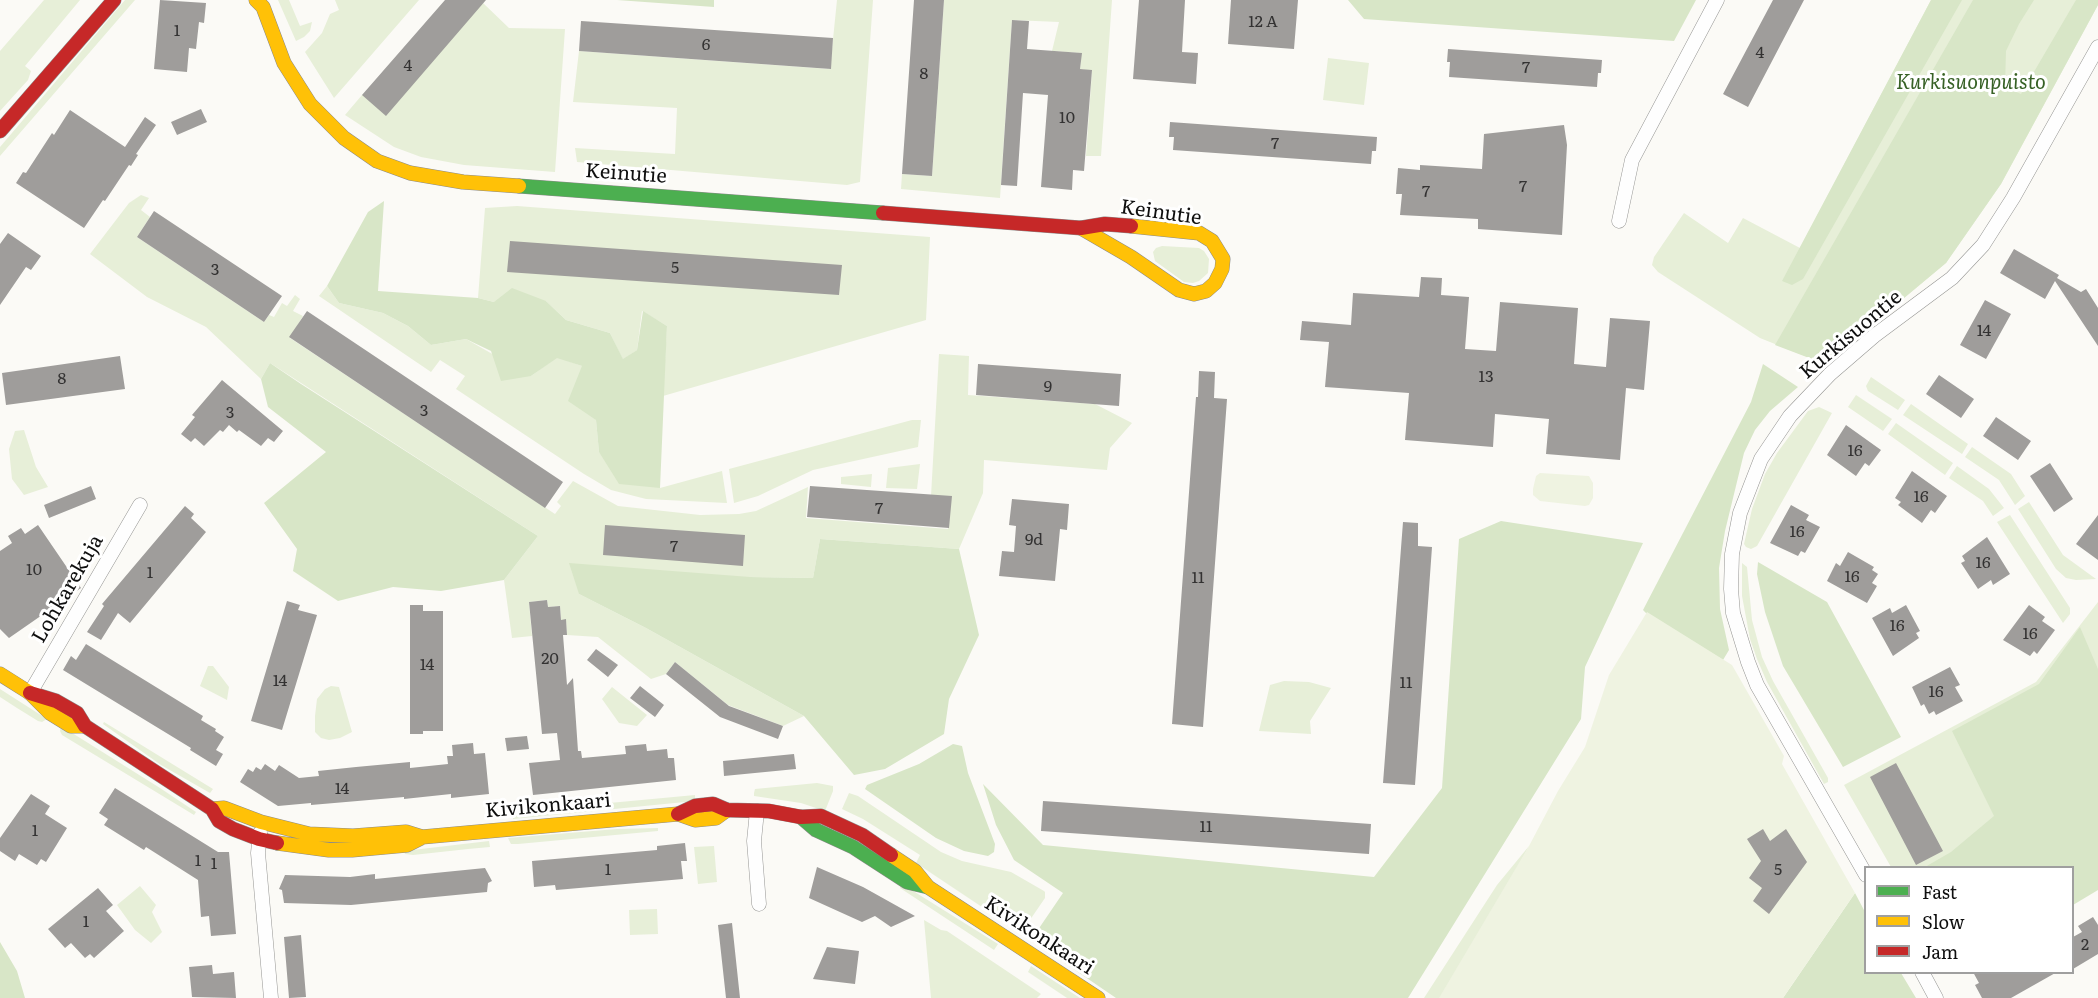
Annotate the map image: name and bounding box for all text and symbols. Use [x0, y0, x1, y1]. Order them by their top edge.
house number: 12 A [1248, 12, 1278, 32]
house number: 1 [174, 21, 180, 41]
house number: 6 [702, 35, 710, 55]
house number: 4 [1756, 43, 1764, 63]
house number: 4 [404, 56, 412, 76]
house number: 7 [1522, 58, 1530, 78]
house number: 8 [920, 64, 928, 84]
park label: Kurkisuonpuisto [1896, 71, 2046, 95]
house number: 10 [1059, 108, 1075, 128]
house number: 7 [1271, 134, 1279, 154]
street label: Keinutie [584, 159, 668, 189]
house number: 7 [1519, 177, 1527, 197]
house number: 7 [1422, 182, 1430, 202]
street label: Keinutie [1119, 195, 1203, 231]
house number: 5 [671, 258, 679, 278]
house number: 3 [211, 260, 219, 280]
street label: Kurkisuontie [1795, 285, 1907, 385]
house number: 14 [1977, 321, 1991, 341]
house number: 13 [1478, 367, 1494, 387]
house number: 8 [58, 369, 66, 389]
house number: 9 [1044, 377, 1052, 397]
house number: 3 [420, 401, 428, 421]
house number: 3 [226, 403, 234, 423]
house number: 16 [1847, 441, 1863, 461]
house number: 16 [1913, 487, 1929, 507]
house number: 7 [875, 499, 883, 519]
house number: 16 [1789, 522, 1805, 542]
house number: 9d [1025, 530, 1043, 550]
street label: Lohkarekuja [27, 531, 109, 647]
house number: 7 [670, 537, 678, 557]
house number: 16 [1975, 553, 1991, 573]
house number: 10 [26, 560, 42, 580]
house number: 1 [147, 563, 153, 583]
house number: 16 [1844, 567, 1860, 587]
house number: 11 [1191, 568, 1205, 588]
house number: 16 [1889, 616, 1905, 636]
house number: 16 [2022, 624, 2038, 644]
house number: 20 [541, 649, 559, 669]
house number: 14 [420, 655, 434, 675]
house number: 14 [273, 671, 287, 691]
house number: 11 [1399, 673, 1413, 693]
house number: 16 [1928, 682, 1944, 702]
house number: 14 [335, 779, 349, 799]
street label: Kivikonkaari [484, 789, 612, 823]
house number: 11 [1199, 817, 1213, 837]
house number: 1 [32, 821, 38, 841]
house number: 1 [195, 851, 201, 871]
house number: 1 [211, 854, 217, 874]
house number: 1 [605, 860, 611, 880]
house number: 5 [1774, 860, 1782, 880]
legend [1864, 866, 2074, 974]
text: Fast [1922, 878, 1957, 905]
street label: Kivikonkaari [980, 892, 1098, 980]
text: Slow [1922, 908, 1964, 935]
house number: 1 [83, 912, 89, 932]
house number: 2 [2081, 935, 2089, 955]
text: Jam [1922, 938, 1958, 965]

